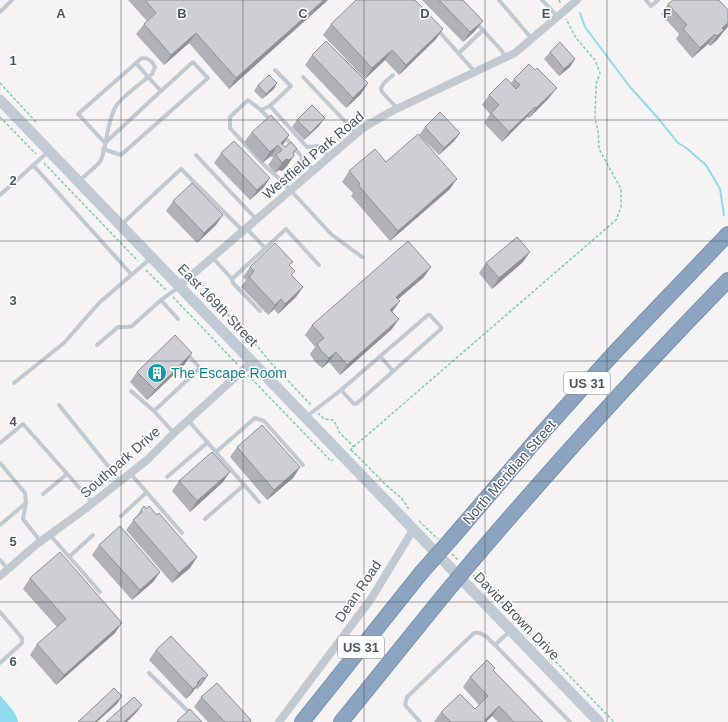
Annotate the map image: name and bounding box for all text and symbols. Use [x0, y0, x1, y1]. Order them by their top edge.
text: A [56, 6, 66, 21]
text: B [177, 6, 187, 21]
text: C [298, 6, 308, 21]
text: D [420, 6, 430, 21]
text: E [542, 6, 551, 21]
text: F [663, 6, 671, 21]
text: 1 [9, 53, 17, 68]
street label: Westfield Park Road [259, 108, 367, 202]
text: 2 [9, 173, 17, 188]
street label: East 169th Street [175, 261, 261, 350]
text: 3 [9, 293, 17, 308]
building icon: The Escape Room [146, 362, 168, 384]
place label: The Escape Room [171, 365, 287, 381]
road number: US 31 [564, 372, 610, 394]
text: 4 [9, 414, 17, 429]
street label: North Meridian Street [459, 416, 559, 527]
street label: Southpark Drive [77, 423, 163, 501]
text: 5 [9, 534, 17, 549]
street label: Dean Road [332, 557, 384, 625]
street label: David Brown Drive [471, 569, 563, 663]
road number: US 31 [338, 636, 384, 658]
text: 6 [9, 654, 17, 669]

